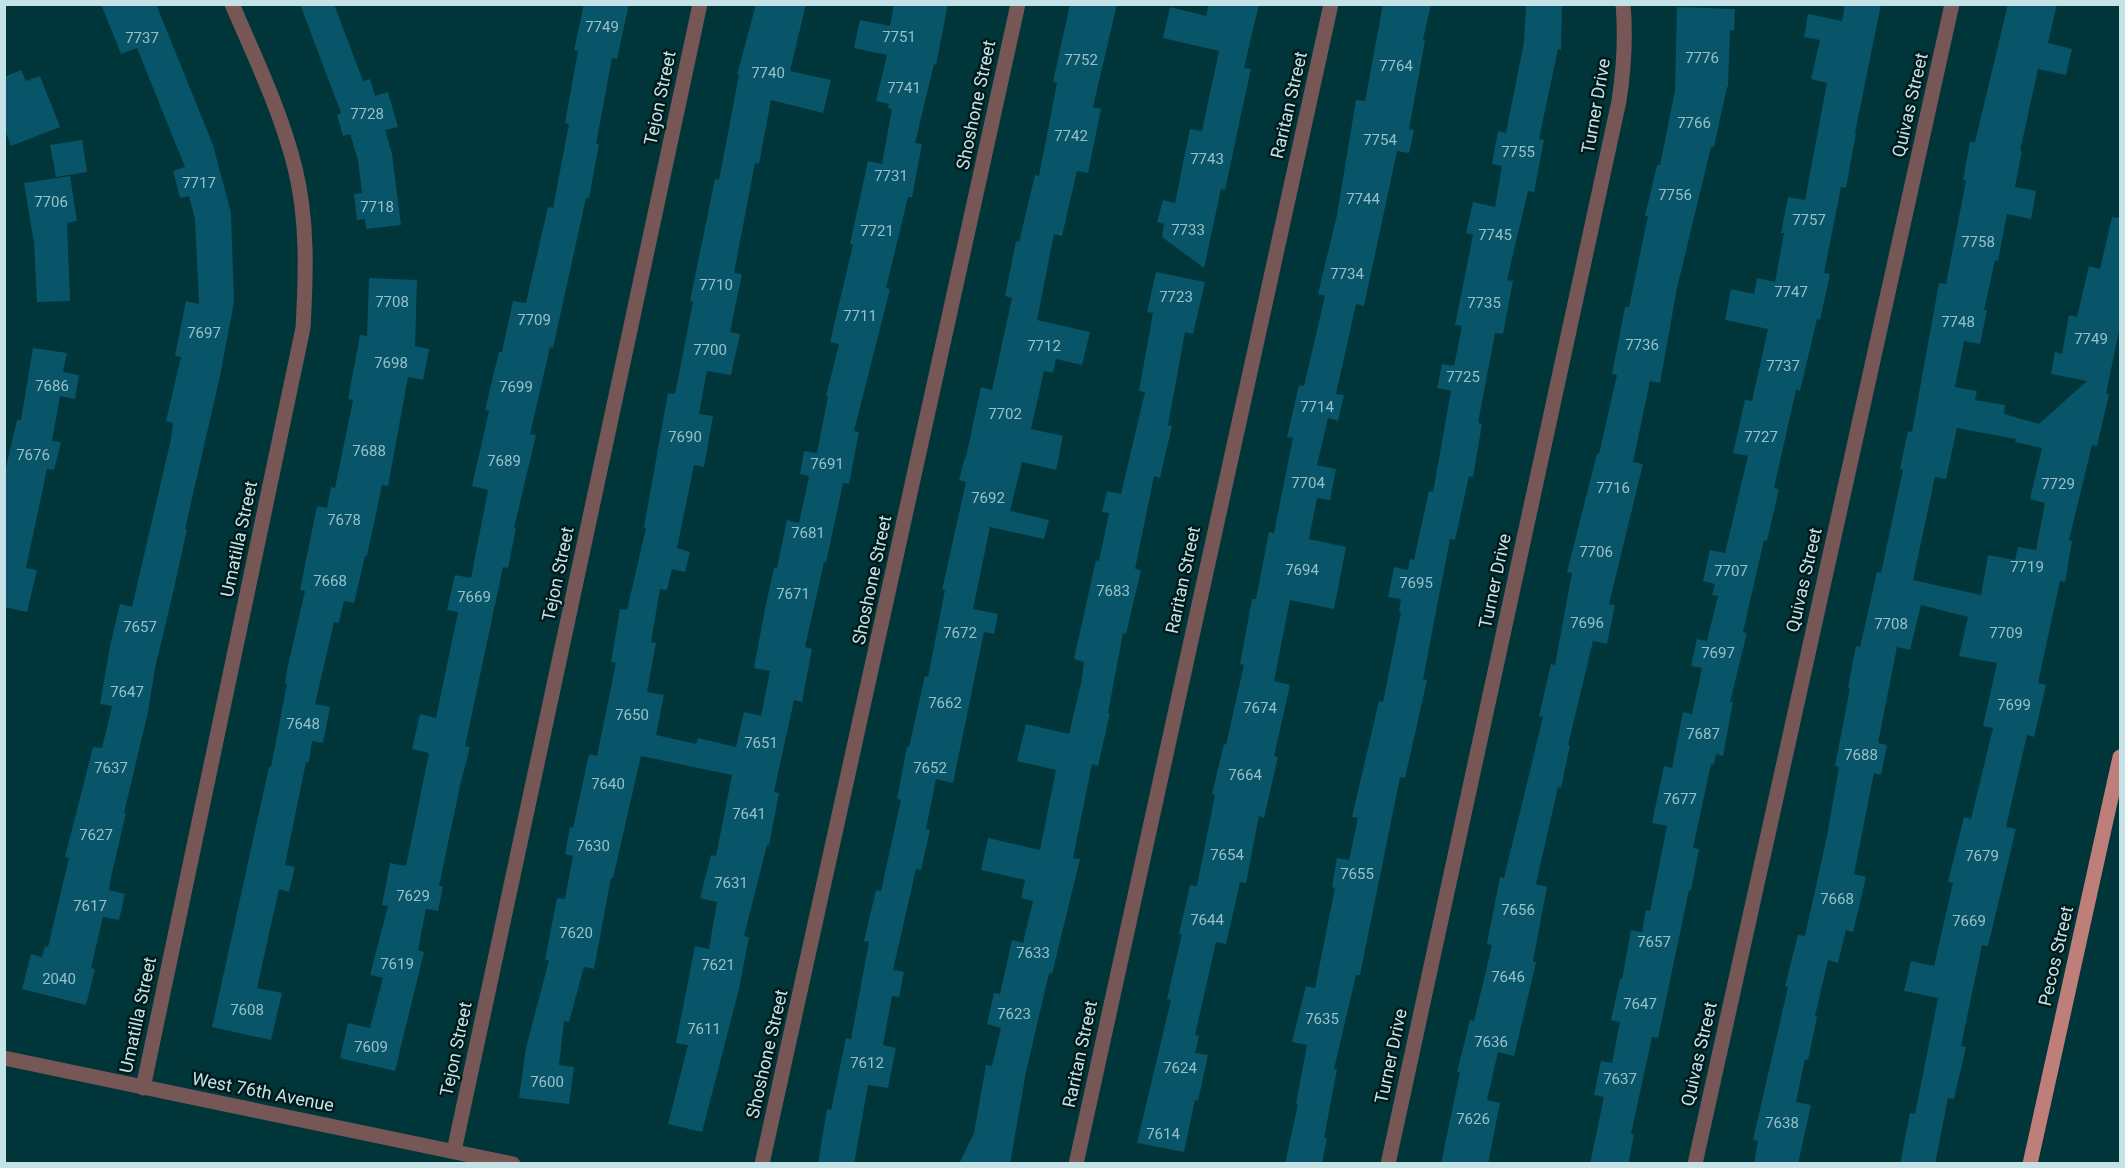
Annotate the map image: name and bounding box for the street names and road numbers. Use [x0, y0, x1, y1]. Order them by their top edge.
street label: Shoshone Street [952, 38, 1000, 172]
street label: Tejon Street [639, 49, 680, 147]
street label: Raritan Street [1266, 49, 1311, 160]
street label: Quivas Street [1887, 51, 1932, 159]
street label: Turner Drive [1577, 57, 1614, 155]
street label: Umatilla Street [216, 479, 261, 599]
street label: Shoshone Street [848, 513, 896, 647]
street label: Raritan Street [1161, 524, 1204, 635]
street label: Tejon Street [537, 525, 578, 623]
street label: Quivas Street [1781, 526, 1826, 634]
street label: Turner Drive [1474, 532, 1515, 630]
street label: Pecos Street [2034, 904, 2077, 1008]
street label: Umatilla Street [115, 955, 160, 1075]
street label: Shoshone Street [741, 987, 792, 1120]
street label: Raritan Street [1058, 998, 1101, 1109]
street label: Tejon Street [435, 1000, 476, 1098]
street label: Quivas Street [1676, 1000, 1721, 1108]
street label: Turner Drive [1370, 1007, 1411, 1105]
street label: West 76th Avenue [190, 1067, 336, 1116]

